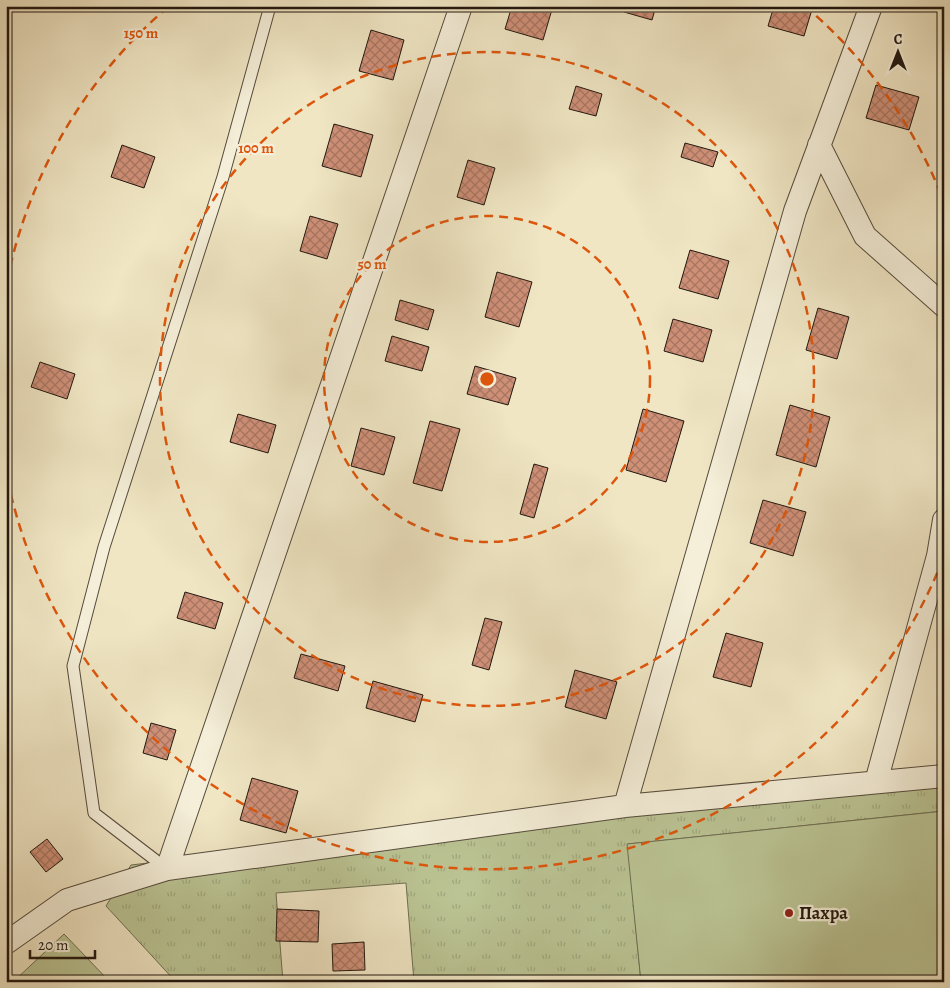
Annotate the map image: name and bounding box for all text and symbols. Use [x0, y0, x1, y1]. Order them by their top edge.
text: 150 m [124, 23, 159, 43]
north arrow [872, 28, 922, 78]
text: С [894, 30, 903, 49]
text: 100 m [238, 138, 274, 158]
text: 50 m [357, 254, 387, 274]
centre of rings [478, 370, 496, 388]
place label: Пахра [799, 901, 848, 925]
marker: Пахра [783, 907, 795, 919]
scale bar [30, 928, 95, 960]
text: 20 m [38, 935, 69, 955]

